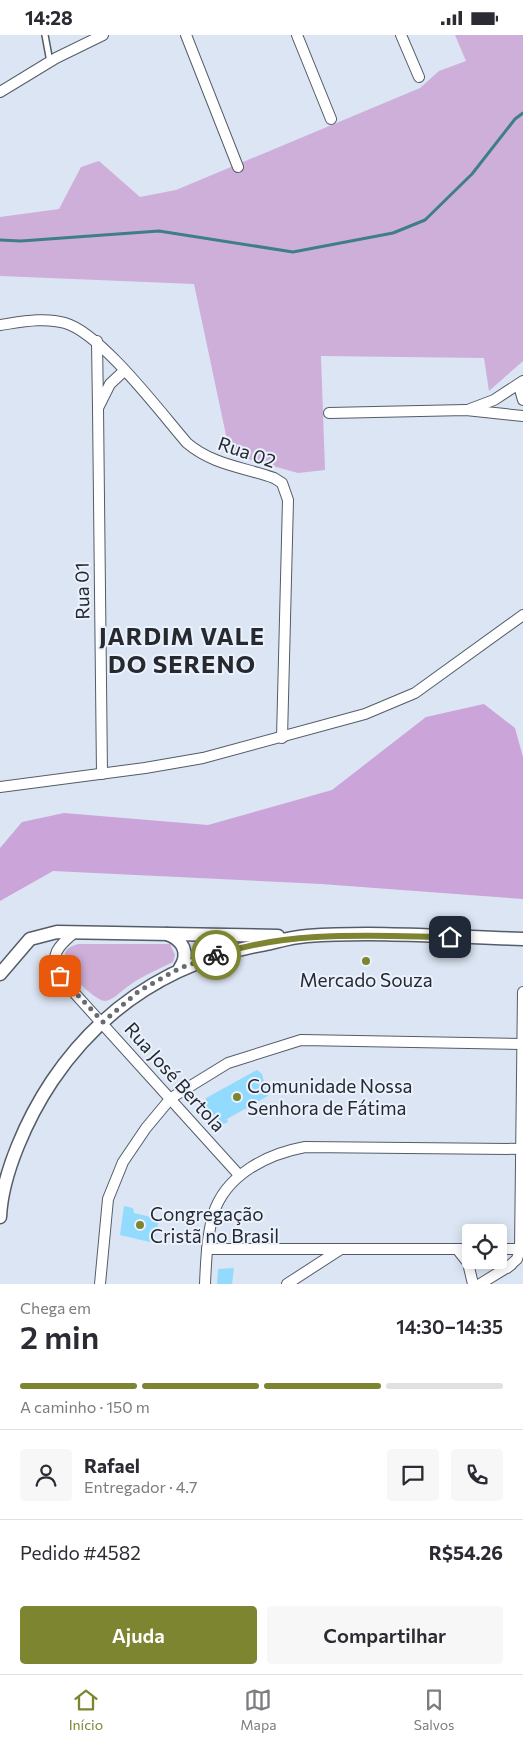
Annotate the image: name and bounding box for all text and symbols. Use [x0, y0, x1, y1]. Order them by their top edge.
text: 14:28 [25, 6, 73, 29]
street label: Rua 02 [215, 431, 279, 472]
street label: Rua 01 [70, 562, 93, 620]
district label: JARDIM VALE DO SERENO [99, 621, 265, 678]
pin [429, 916, 471, 958]
icon: home [436, 923, 464, 951]
courier [191, 930, 241, 980]
icon: bike [202, 941, 230, 969]
pin [39, 955, 81, 997]
marker: Mercado Souza [360, 955, 372, 967]
icon: bag [46, 962, 74, 990]
place label: Mercado Souza [299, 968, 433, 991]
street label: Rua José Bertola [120, 1017, 231, 1136]
place label: Comunidade Nossa Senhora de Fátima [247, 1074, 413, 1119]
marker: Comunidade Nossa Senhora de Fátima [231, 1091, 243, 1103]
place label: Congregação Cristã no Brasil [150, 1202, 279, 1247]
marker: Congregação Cristã no Brasil [134, 1219, 146, 1231]
map controls [462, 1224, 507, 1269]
button: locate [462, 1224, 507, 1269]
text: Chega em [20, 1298, 91, 1317]
text: 14:30–14:35 [396, 1315, 503, 1338]
text: 2 min [20, 1316, 99, 1356]
text: A caminho · 150 m [20, 1397, 150, 1416]
button: person [20, 1449, 72, 1501]
button: chat [387, 1449, 439, 1501]
button: phone [451, 1449, 503, 1501]
text: Rafael [84, 1454, 140, 1477]
text: Entregador · 4.7 [84, 1477, 197, 1496]
text: Pedido #4582 [20, 1541, 141, 1564]
text: R$54.26 [429, 1541, 503, 1564]
button: Ajuda [20, 1606, 257, 1664]
button: Compartilhar [267, 1606, 503, 1664]
tab: Início [69, 1686, 103, 1733]
tab: Mapa [240, 1686, 277, 1733]
tab: Salvos [414, 1686, 454, 1733]

